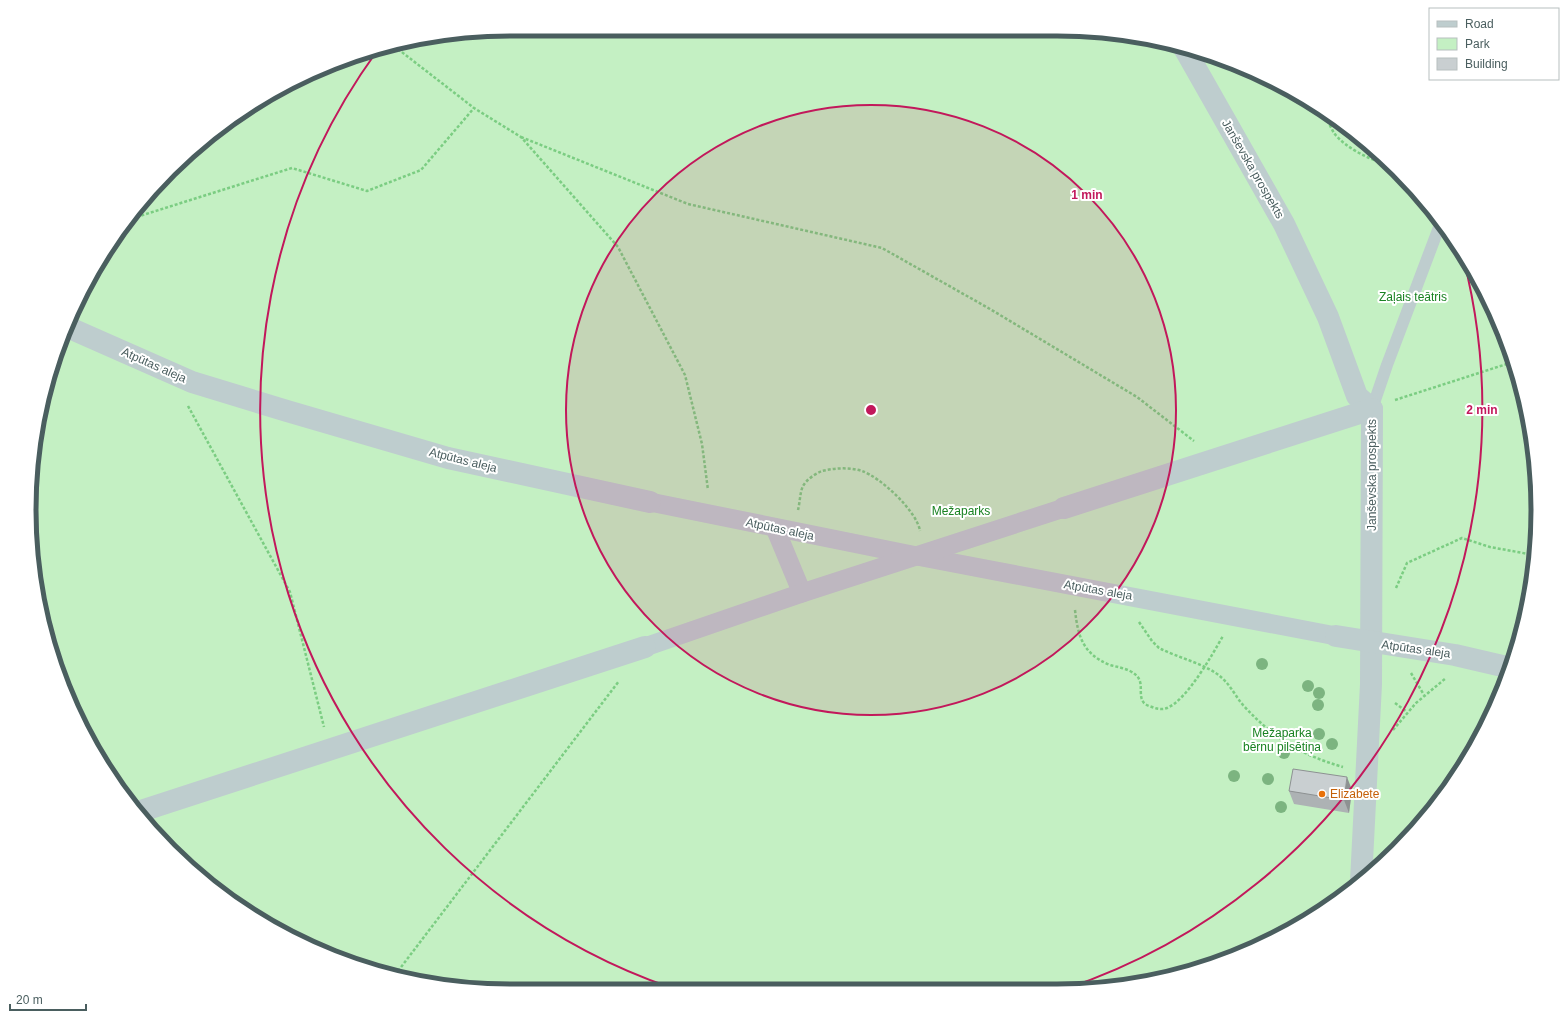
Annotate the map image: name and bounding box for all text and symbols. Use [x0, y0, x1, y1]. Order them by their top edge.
legend [1429, 8, 1559, 80]
text: Road [1465, 17, 1494, 31]
text: Park [1465, 37, 1491, 51]
text: Building [1465, 57, 1508, 71]
street label: Janševska prospekts [1219, 117, 1287, 221]
text: 1 min [1071, 188, 1103, 202]
park label: Zaļais teātris [1379, 290, 1447, 304]
street label: Atpūtas aleja [119, 344, 189, 386]
centre of rings [864, 403, 878, 417]
text: 2 min [1466, 403, 1498, 417]
street label: Janševska prospekts [1365, 419, 1379, 531]
street label: Atpūtas aleja [428, 445, 499, 475]
park label: Mežaparks [932, 504, 990, 518]
street label: Atpūtas aleja [745, 515, 816, 543]
street label: Atpūtas aleja [1063, 577, 1134, 603]
street label: Atpūtas aleja [1381, 637, 1452, 661]
park label: Mežaparka bērnu pilsētiņa [1243, 726, 1321, 754]
place label: Elizabete [1330, 787, 1380, 801]
marker: Elizabete [1317, 789, 1327, 799]
scale bar [10, 986, 86, 1012]
text: 20 m [16, 993, 43, 1007]

